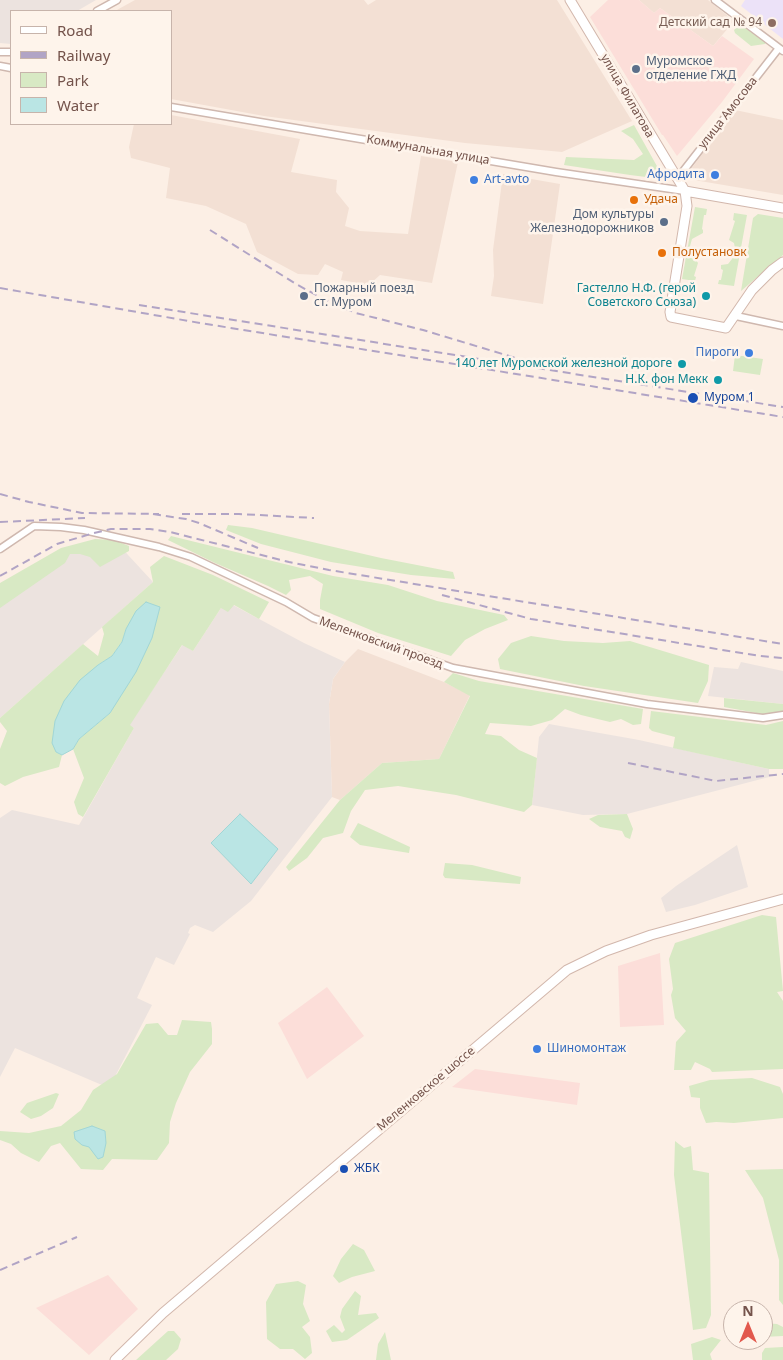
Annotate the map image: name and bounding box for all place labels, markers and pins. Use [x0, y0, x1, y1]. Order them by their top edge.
place label: Детский сад № 94 [659, 16, 762, 30]
marker: Детский сад № 94 [766, 17, 778, 29]
place label: Муромское отделение ГЖД [646, 55, 736, 83]
marker: Муромское отделение ГЖД [630, 63, 642, 75]
place label: Афродита [647, 168, 705, 182]
marker: Афродита [709, 169, 721, 181]
place label: Art-avto [484, 173, 529, 187]
marker: Art-avto [468, 174, 480, 186]
place label: Удача [644, 193, 678, 207]
marker: Удача [628, 194, 640, 206]
place label: Дом культуры Железнодорожников [530, 208, 654, 236]
marker: Дом культуры Железнодорожников [658, 216, 670, 228]
place label: Полустановк [672, 246, 747, 260]
marker: Полустановк [656, 247, 668, 259]
place label: Пожарный поезд ст. Муром [314, 282, 414, 310]
place label: Гастелло Н.Ф. (герой Советского Союза) [577, 282, 696, 310]
marker: Пожарный поезд ст. Муром [298, 290, 310, 302]
marker: Гастелло Н.Ф. (герой Советского Союза) [700, 290, 712, 302]
place label: Пироги [696, 346, 739, 360]
marker: Пироги [743, 347, 755, 359]
place label: 140 лет Муромской железной дороге [455, 357, 672, 371]
marker: 140 лет Муромской железной дороге [676, 358, 688, 370]
place label: Н.К. фон Мекк [625, 373, 708, 387]
marker: Н.К. фон Мекк [712, 374, 724, 386]
marker: Муром 1 [686, 391, 700, 405]
place label: Муром 1 [704, 391, 755, 405]
place label: Шиномонтаж [547, 1042, 626, 1056]
marker: Шиномонтаж [531, 1043, 543, 1055]
place label: ЖБК [354, 1162, 380, 1176]
marker: ЖБК [338, 1163, 350, 1175]

